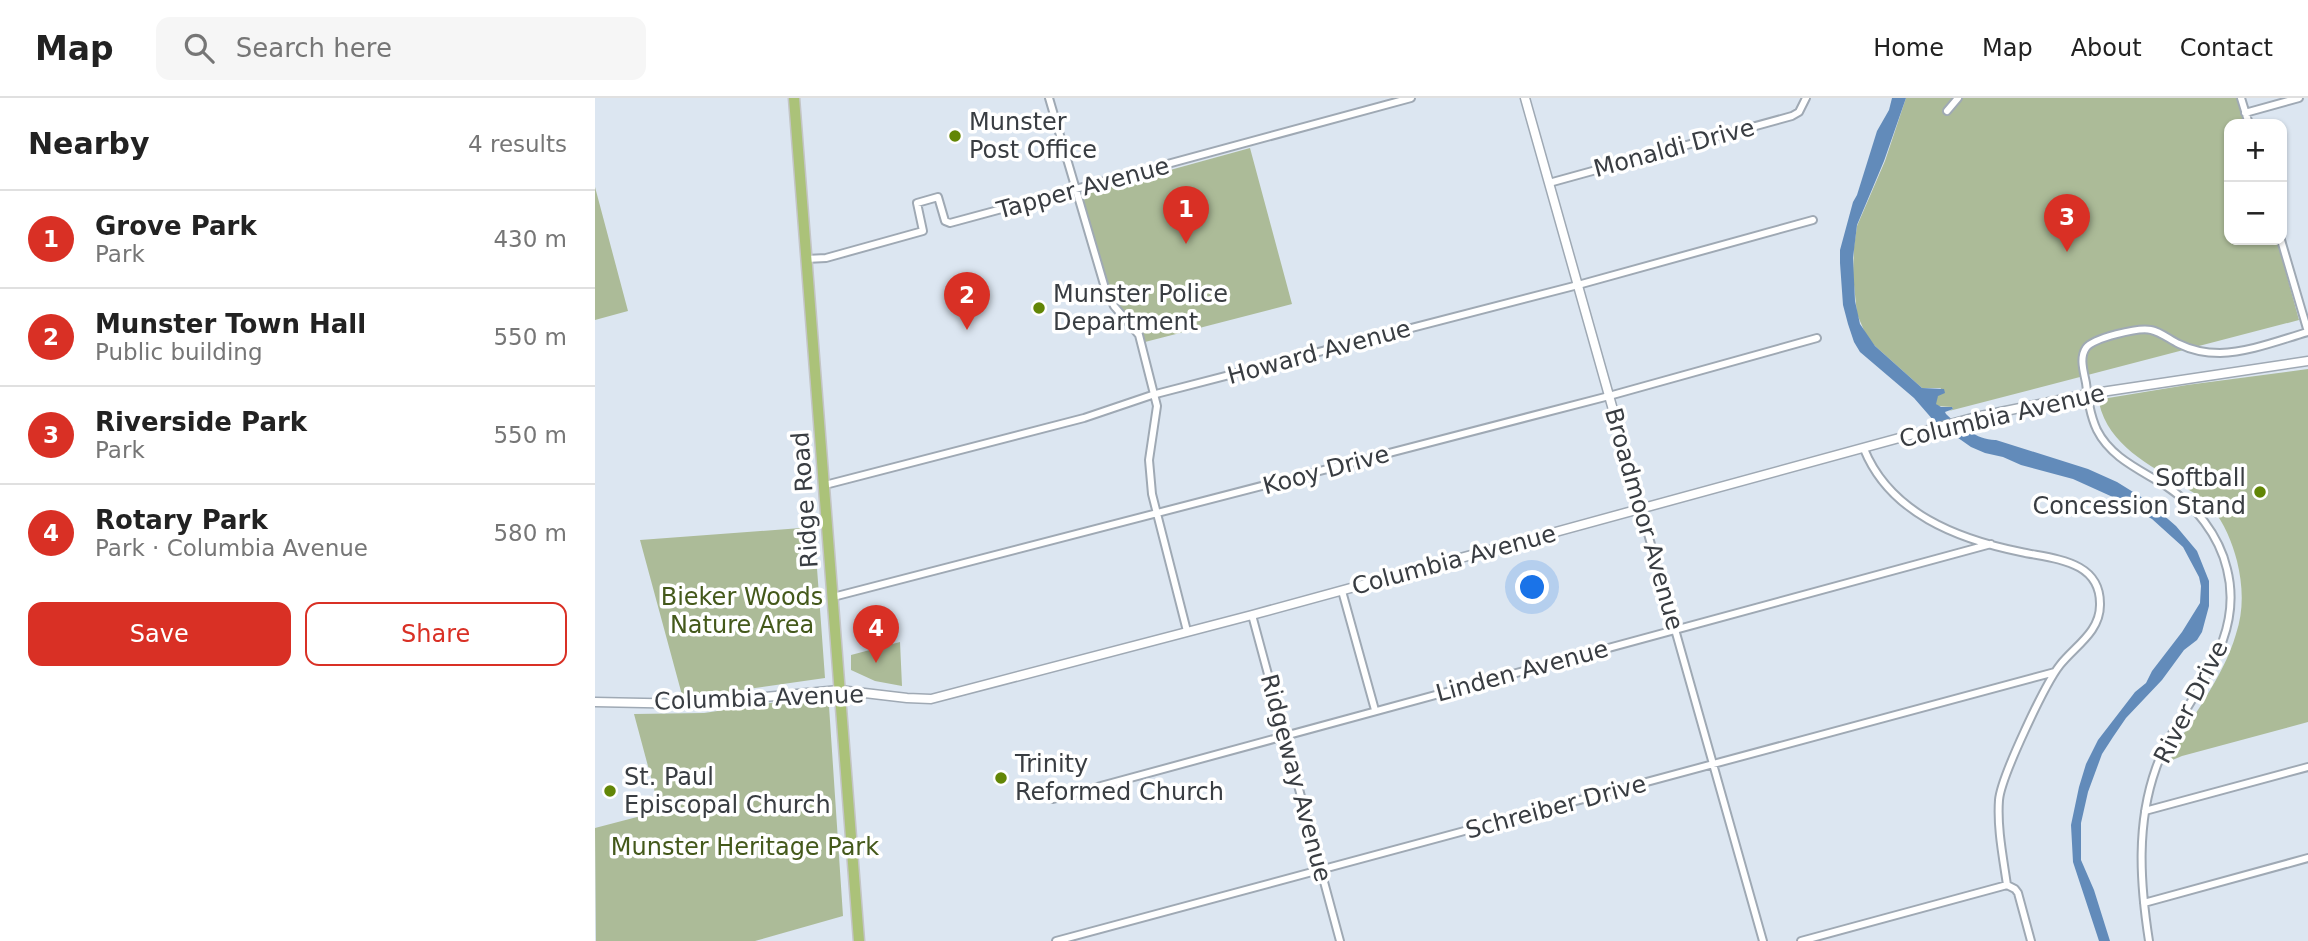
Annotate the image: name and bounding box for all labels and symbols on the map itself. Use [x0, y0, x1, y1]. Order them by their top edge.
place label: Munster Post Office [969, 108, 1097, 164]
street label: Monaldi Drive [1590, 113, 1758, 183]
marker: Munster Post Office [947, 128, 963, 144]
street label: Tapper Avenue [993, 152, 1172, 225]
pin: 1 [1163, 186, 1209, 244]
pin: 3 [2044, 194, 2090, 252]
pin: 2 [944, 272, 990, 330]
place label: Munster Police Department [1053, 280, 1228, 336]
marker: Munster Police Department [1031, 300, 1047, 316]
street label: Howard Avenue [1224, 314, 1414, 390]
street label: Columbia Avenue [1896, 379, 2108, 453]
street label: Broadmoor Avenue [1599, 405, 1689, 633]
street label: Ridge Road [786, 431, 824, 569]
street label: Kooy Drive [1260, 440, 1392, 500]
place label: Softball Concession Stand [2032, 464, 2246, 520]
marker: Softball Concession Stand [2252, 484, 2268, 500]
street label: Columbia Avenue [1349, 519, 1559, 601]
your location [1515, 570, 1549, 604]
park label: Bieker Woods Nature Area [661, 583, 823, 639]
pin: 4 [853, 605, 899, 663]
street label: Linden Avenue [1433, 635, 1611, 707]
street label: River Drive [2148, 636, 2234, 768]
street label: Ridgeway Avenue [1255, 671, 1337, 885]
street label: Columbia Avenue [654, 680, 864, 716]
place label: Trinity Reformed Church [1014, 750, 1224, 806]
place label: St. Paul Episcopal Church [624, 763, 831, 819]
street label: Schreiber Drive [1463, 769, 1649, 845]
marker: Trinity Reformed Church [993, 770, 1009, 786]
marker: St. Paul Episcopal Church [602, 783, 618, 799]
park label: Munster Heritage Park [611, 833, 879, 861]

